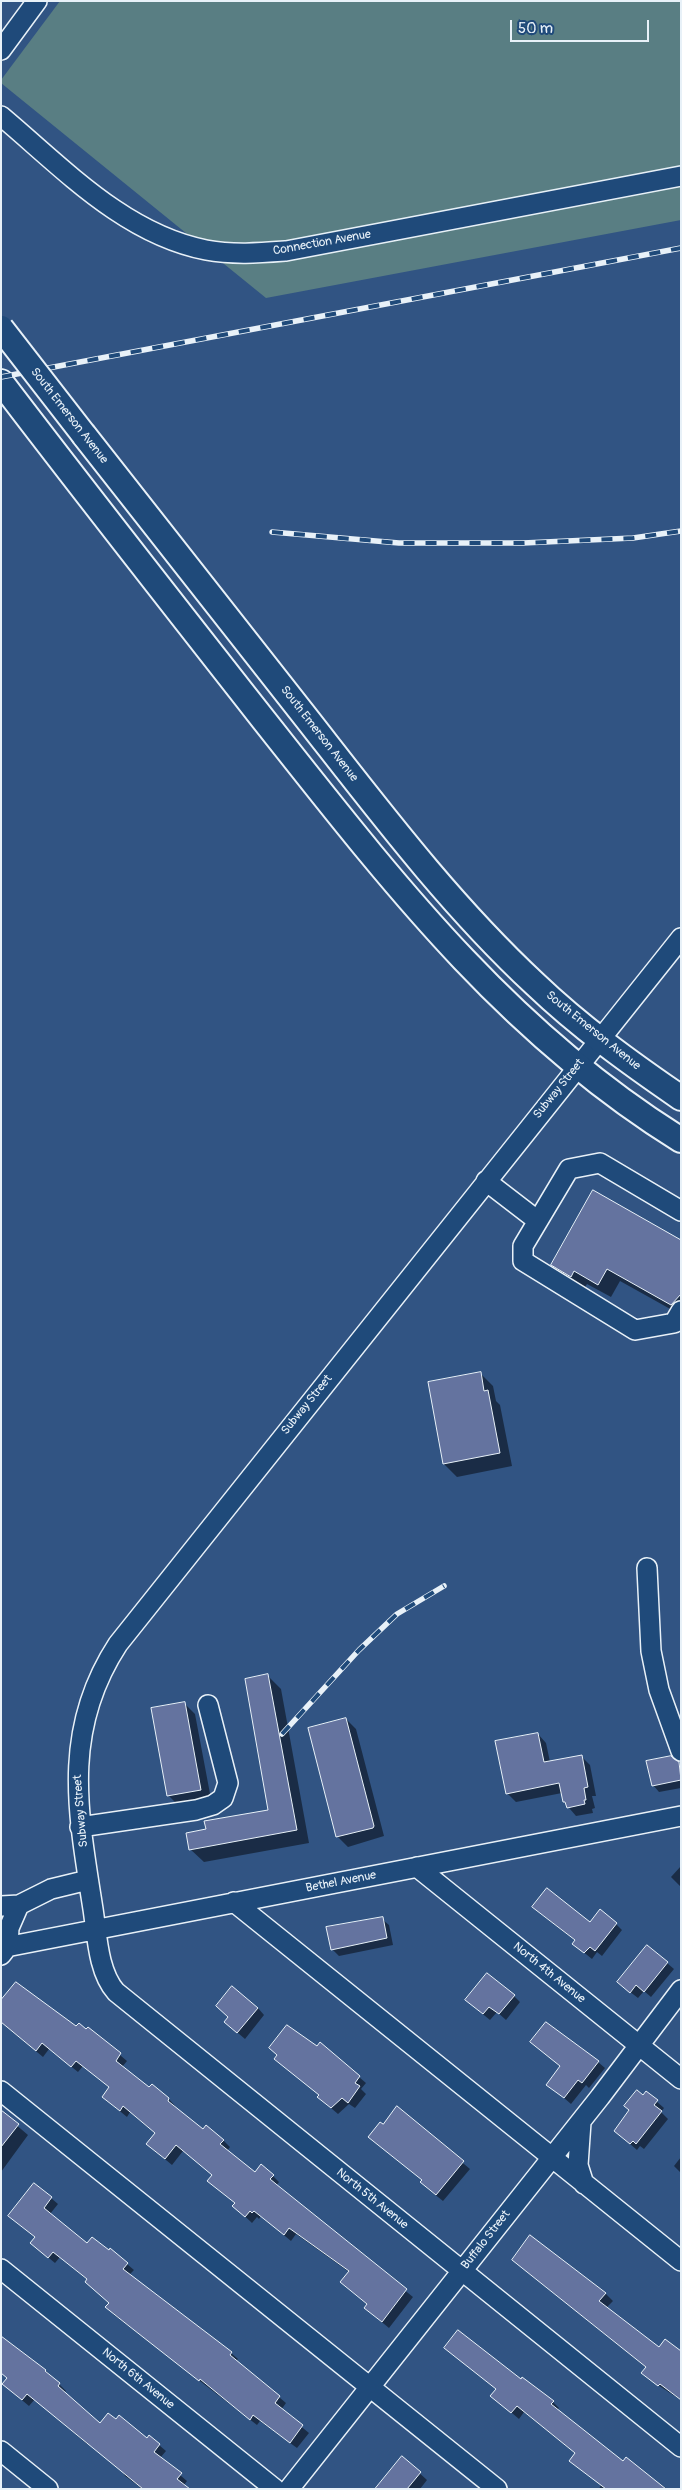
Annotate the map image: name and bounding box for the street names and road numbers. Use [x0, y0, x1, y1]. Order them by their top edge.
street label: Connection Avenue [272, 227, 372, 259]
street label: South Emerson Avenue [27, 365, 111, 467]
street label: South Emerson Avenue [277, 683, 361, 785]
street label: South Emerson Avenue [543, 988, 643, 1074]
street label: Subway Street [530, 1056, 588, 1122]
street label: Subway Street [278, 1372, 336, 1438]
street label: Subway Street [71, 1774, 91, 1848]
street label: Bethel Avenue [305, 1868, 377, 1896]
street label: North 4th Avenue [510, 1939, 588, 2007]
street label: North 5th Avenue [333, 2166, 411, 2232]
street label: Buffalo Street [459, 2208, 513, 2272]
street label: North 6th Avenue [99, 2345, 177, 2413]

